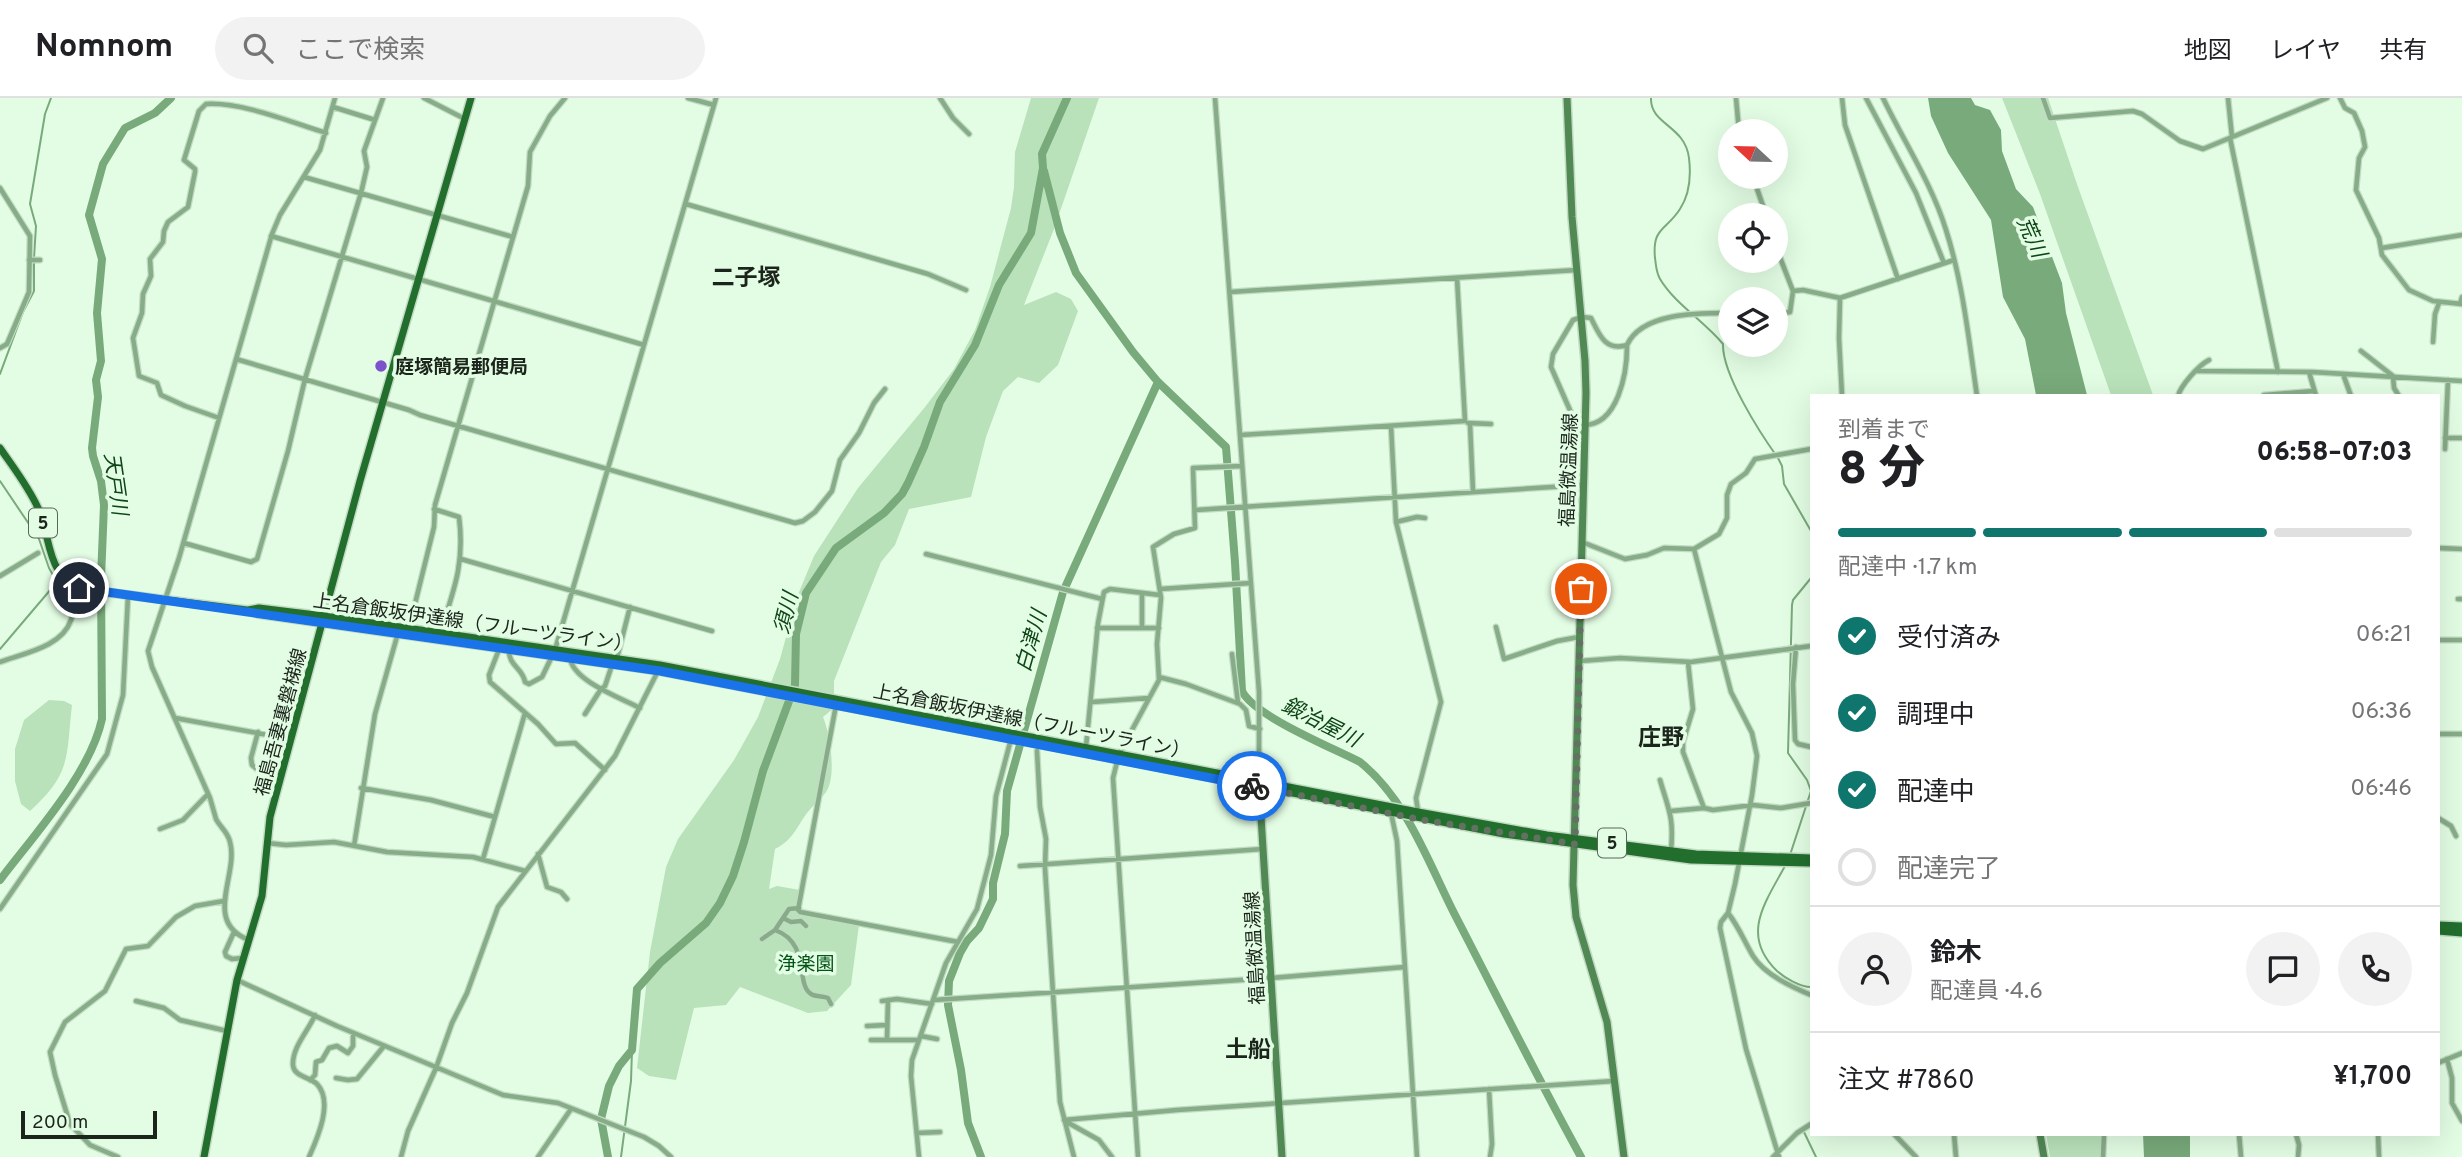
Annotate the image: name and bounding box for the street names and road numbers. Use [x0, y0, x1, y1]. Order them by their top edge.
street label: 福島微温湯線 [1556, 413, 1584, 527]
road number: 5 [29, 508, 57, 538]
street label: 上名倉飯坂伊達線（フルーツライン） [311, 590, 634, 658]
street label: 福島吾妻裏磐梯線 [251, 646, 313, 799]
street label: 上名倉飯坂伊達線（フルーツライン） [871, 680, 1192, 766]
road number: 5 [1598, 828, 1626, 858]
street label: 福島微温湯線 [1241, 890, 1271, 1005]

